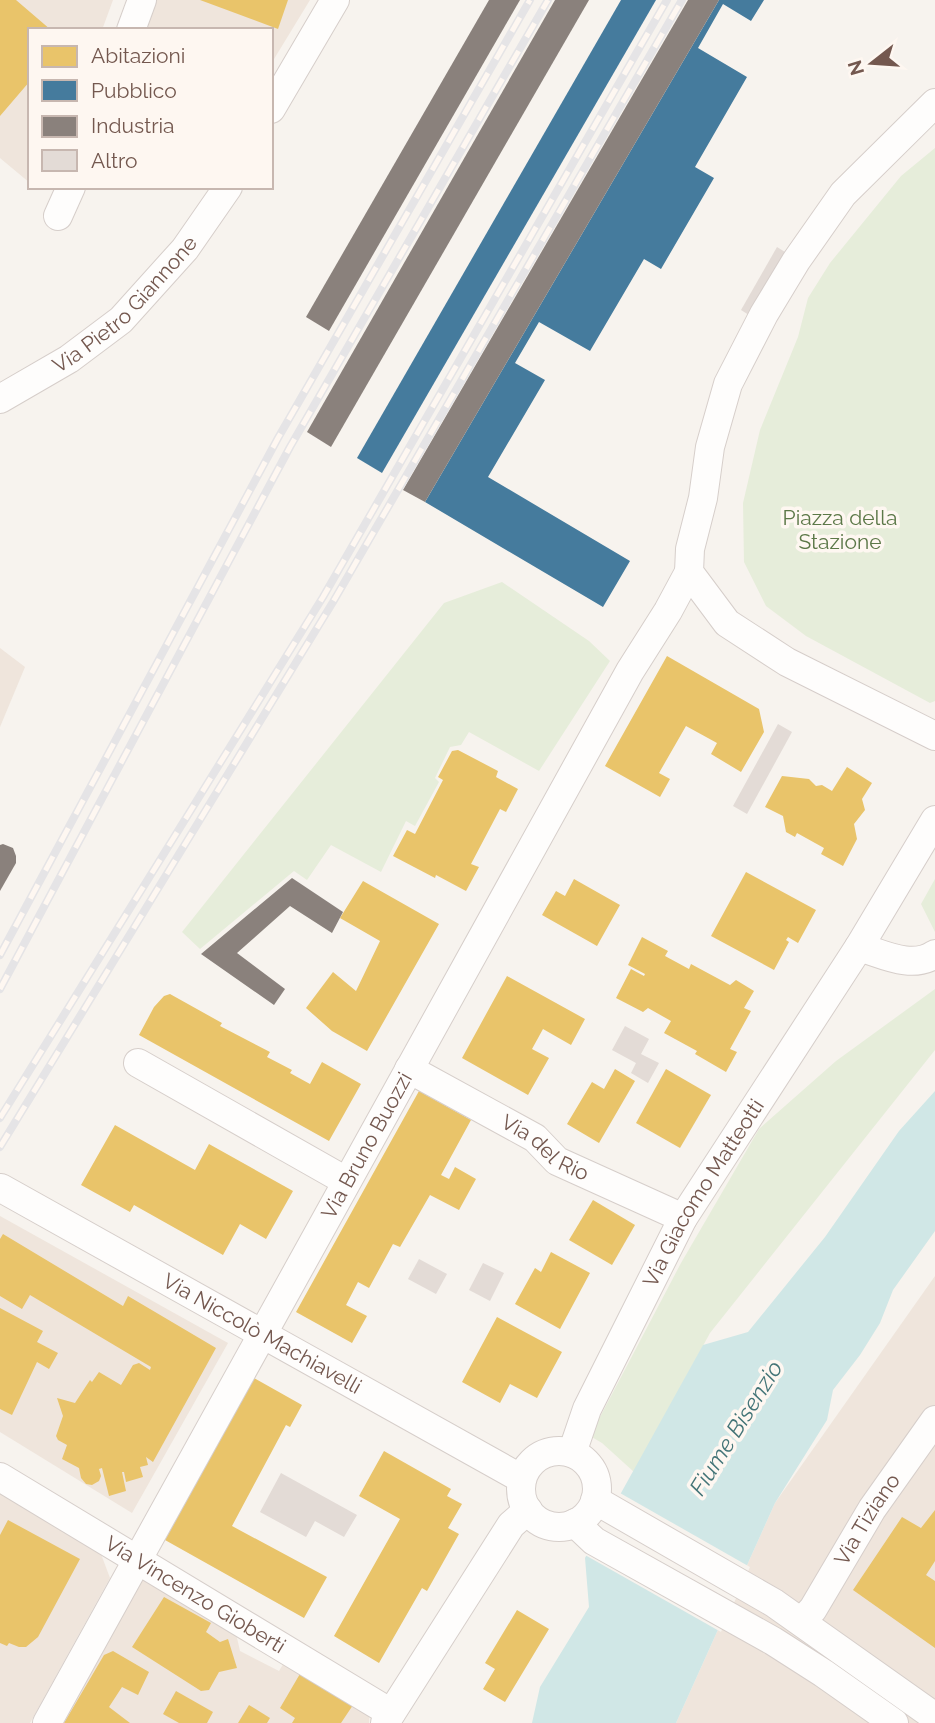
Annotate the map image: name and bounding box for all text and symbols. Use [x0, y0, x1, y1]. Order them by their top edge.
legend [28, 28, 273, 189]
north arrow [837, 28, 907, 98]
text: Abitazioni [91, 43, 185, 68]
text: N [843, 58, 868, 78]
text: Pubblico [91, 78, 177, 103]
text: Industria [91, 113, 175, 138]
text: Altro [91, 148, 137, 173]
street label: Via Pietro Giannone [48, 231, 202, 378]
park label: Piazza della Stazione [783, 505, 897, 554]
street label: Via Bruno Buozzi [316, 1068, 417, 1223]
street label: Via Giacomo Matteotti [637, 1094, 769, 1291]
street label: Via del Rio [497, 1109, 593, 1186]
street label: Via Niccolò Machiavelli [158, 1268, 366, 1399]
water label: Fiume Bisenzio [683, 1355, 788, 1500]
street label: Via Tiziano [829, 1469, 905, 1570]
street label: Via Vincenzo Gioberti [101, 1530, 290, 1658]

